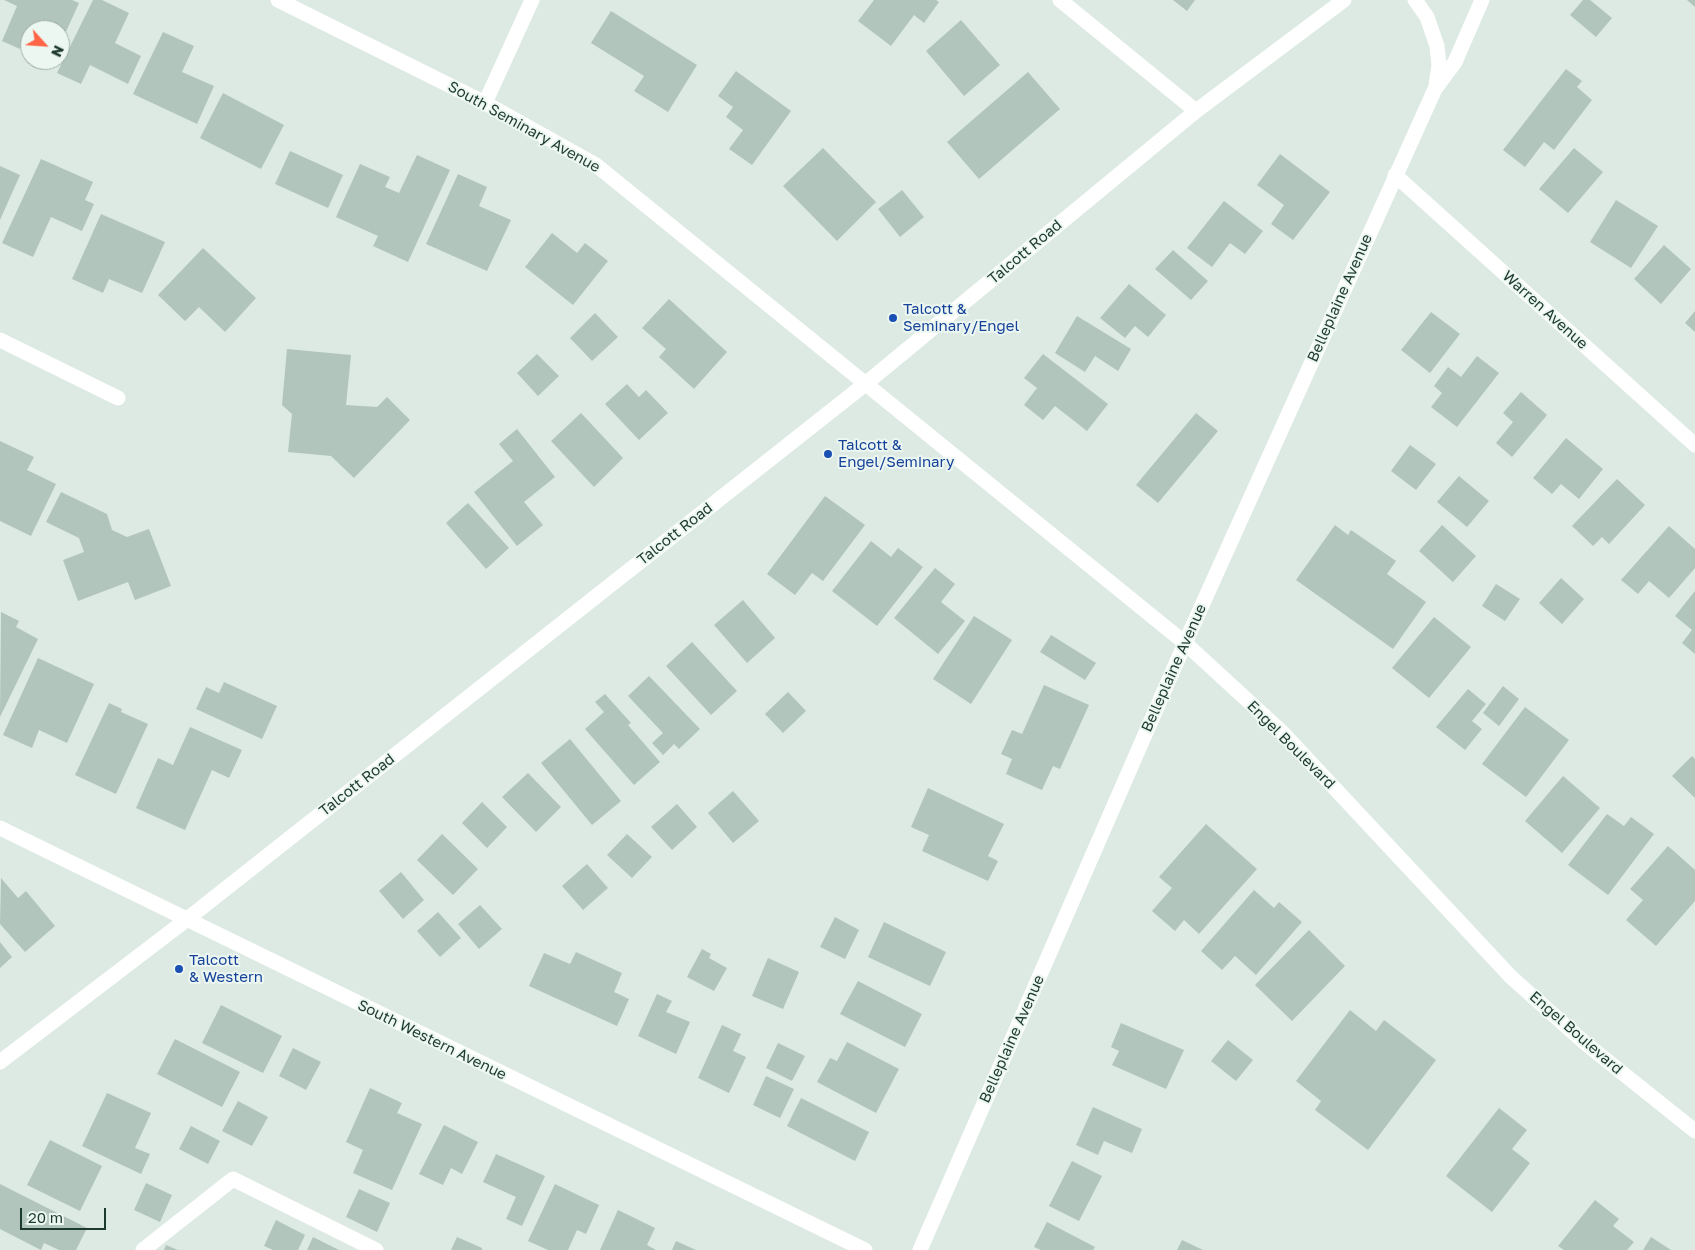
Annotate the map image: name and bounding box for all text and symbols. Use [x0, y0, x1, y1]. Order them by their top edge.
north arrow [20, 20, 70, 70]
text: N [48, 43, 68, 60]
street label: South Seminary Avenue [445, 78, 603, 176]
street label: Talcott Road [985, 216, 1065, 288]
street label: Belleplaine Avenue [1304, 231, 1376, 365]
street label: Warren Avenue [1499, 267, 1591, 353]
place label: Talcott & Seminary/Engel [903, 300, 1019, 335]
marker: Talcott & Seminary/Engel [887, 312, 899, 324]
place label: Talcott & Engel/Seminary [838, 436, 954, 471]
marker: Talcott & Engel/Seminary [822, 448, 834, 460]
street label: Talcott Road [634, 499, 716, 569]
street label: Belleplaine Avenue [1138, 601, 1210, 735]
street label: Engel Boulevard [1243, 697, 1339, 793]
street label: Talcott Road [316, 750, 398, 820]
place label: Talcott & Western [189, 951, 263, 986]
marker: Talcott & Western [173, 963, 185, 975]
street label: Belleplaine Avenue [976, 972, 1048, 1106]
street label: Engel Boulevard [1526, 988, 1626, 1078]
street label: South Western Avenue [355, 996, 509, 1084]
scale bar [22, 1198, 109, 1230]
text: 20 m [28, 1208, 63, 1226]

